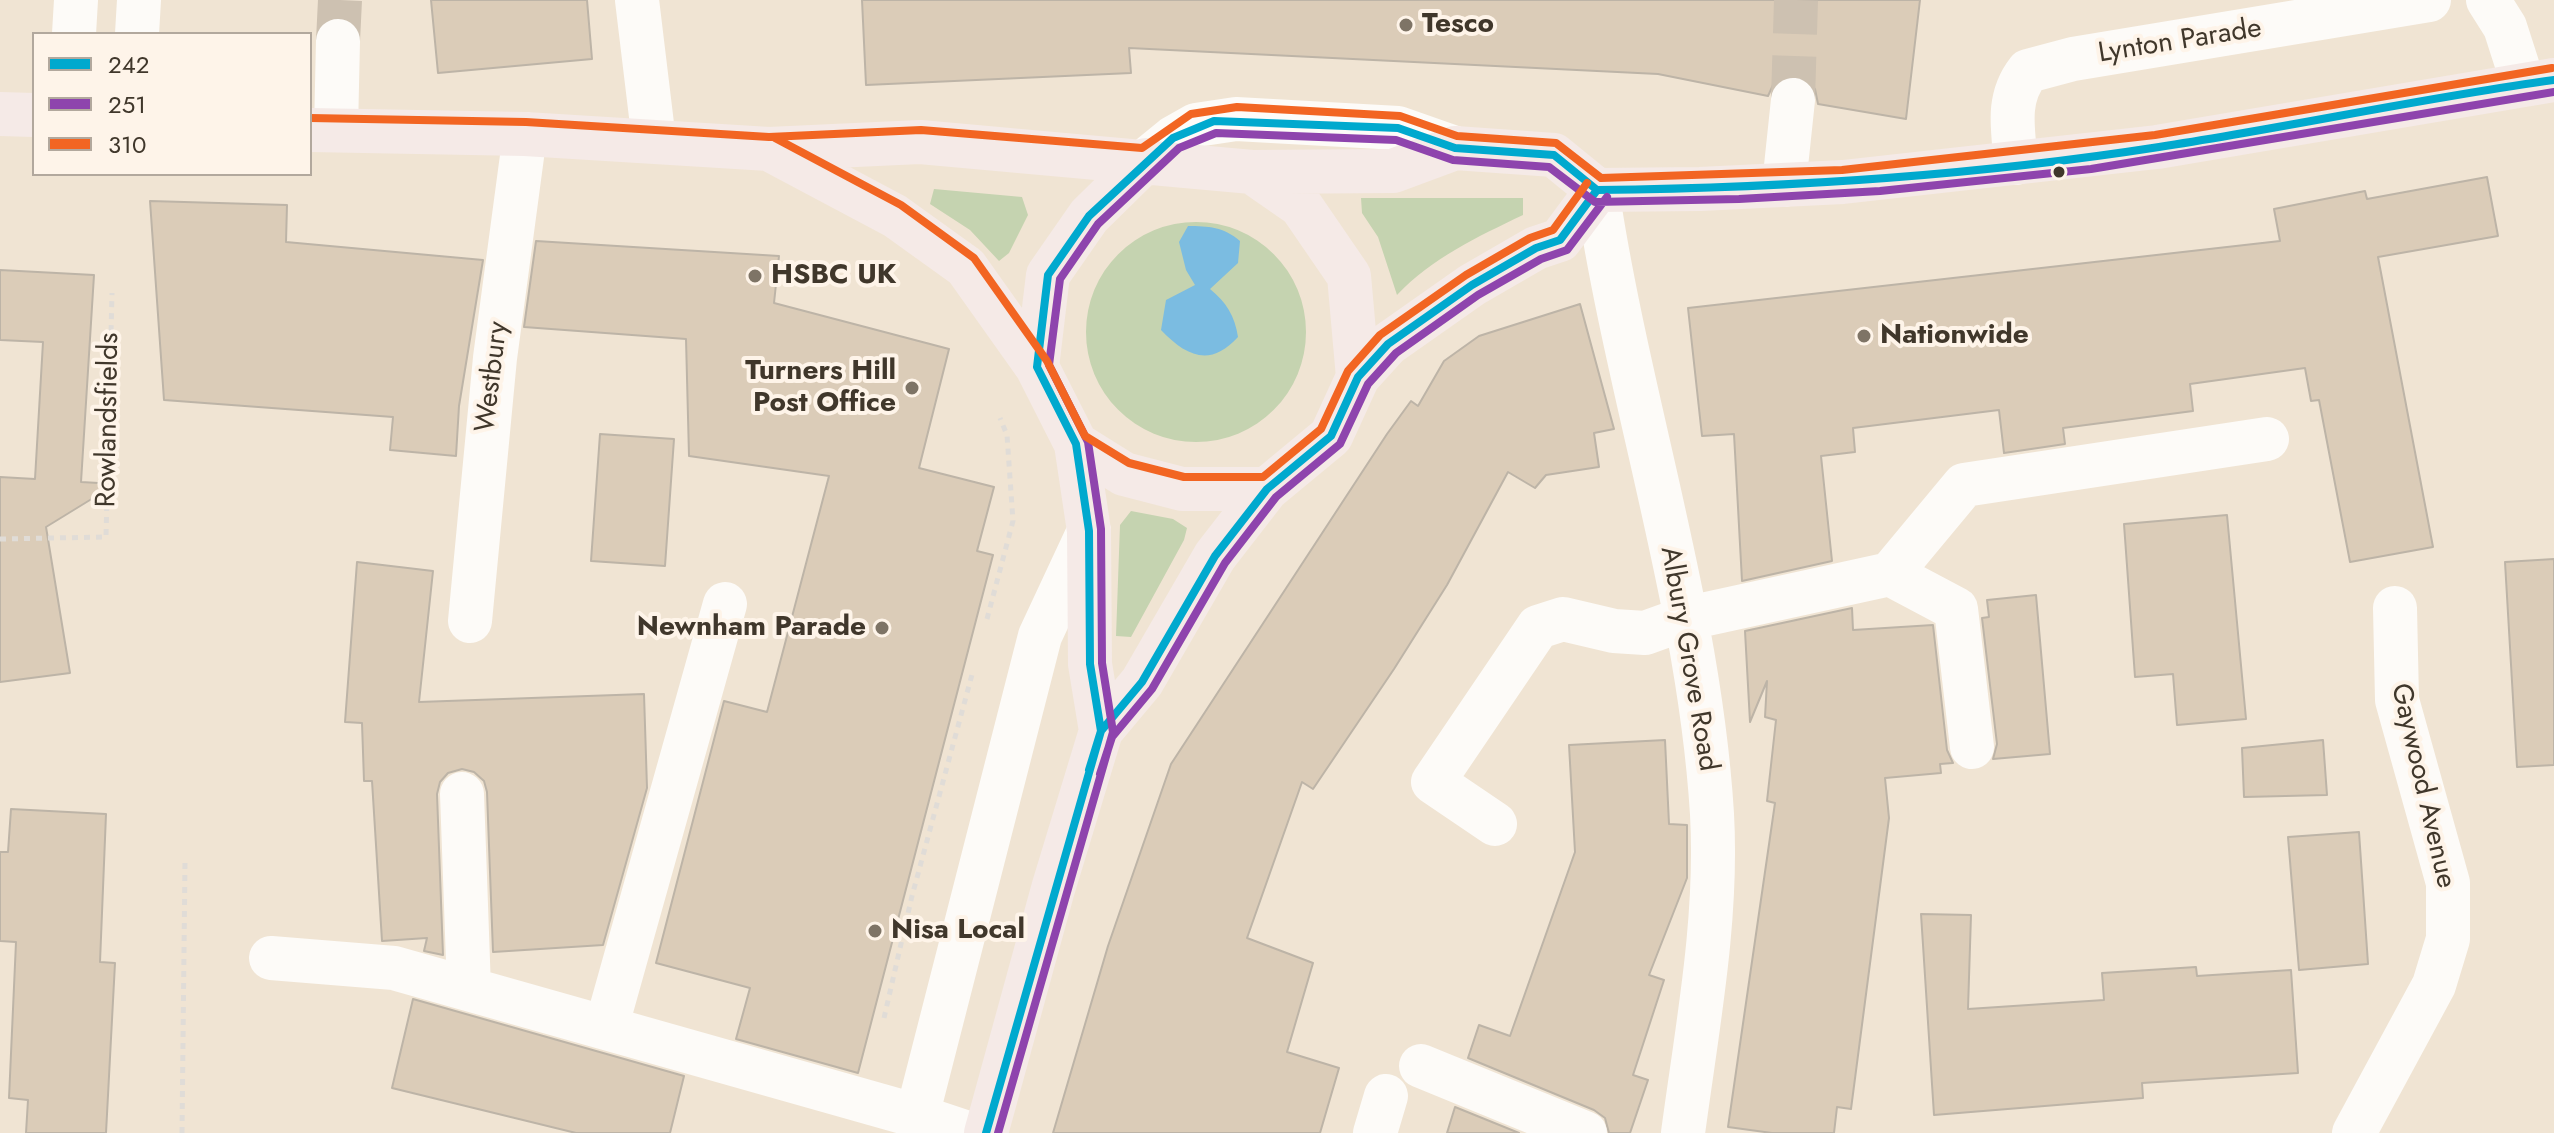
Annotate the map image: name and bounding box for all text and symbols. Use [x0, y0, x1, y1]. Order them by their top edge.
place label: Tesco [1422, 8, 1494, 42]
street label: Lynton Parade [2096, 13, 2264, 71]
marker: Tesco [1397, 16, 1415, 34]
legend [32, 32, 312, 176]
text: 242 [108, 47, 149, 82]
text: 251 [108, 87, 146, 122]
text: 310 [108, 127, 146, 162]
unlabelled marker [2051, 164, 2067, 180]
place label: HSBC UK [771, 259, 896, 293]
marker: HSBC UK [746, 267, 764, 285]
place label: Nationwide [1880, 319, 2029, 353]
street label: Westbury [470, 320, 516, 434]
marker: Nationwide [1855, 327, 1873, 345]
street label: Rowlandsfields [91, 332, 127, 508]
place label: Turners Hill Post Office [745, 355, 896, 421]
marker: Turners Hill Post Office [903, 379, 921, 397]
street label: Albury Grove Road [1652, 544, 1724, 774]
place label: Newnham Parade [637, 611, 866, 645]
marker: Newnham Parade [873, 619, 891, 637]
street label: Gaywood Avenue [2382, 680, 2462, 892]
place label: Nisa Local [891, 914, 1025, 948]
marker: Nisa Local [866, 922, 884, 940]

